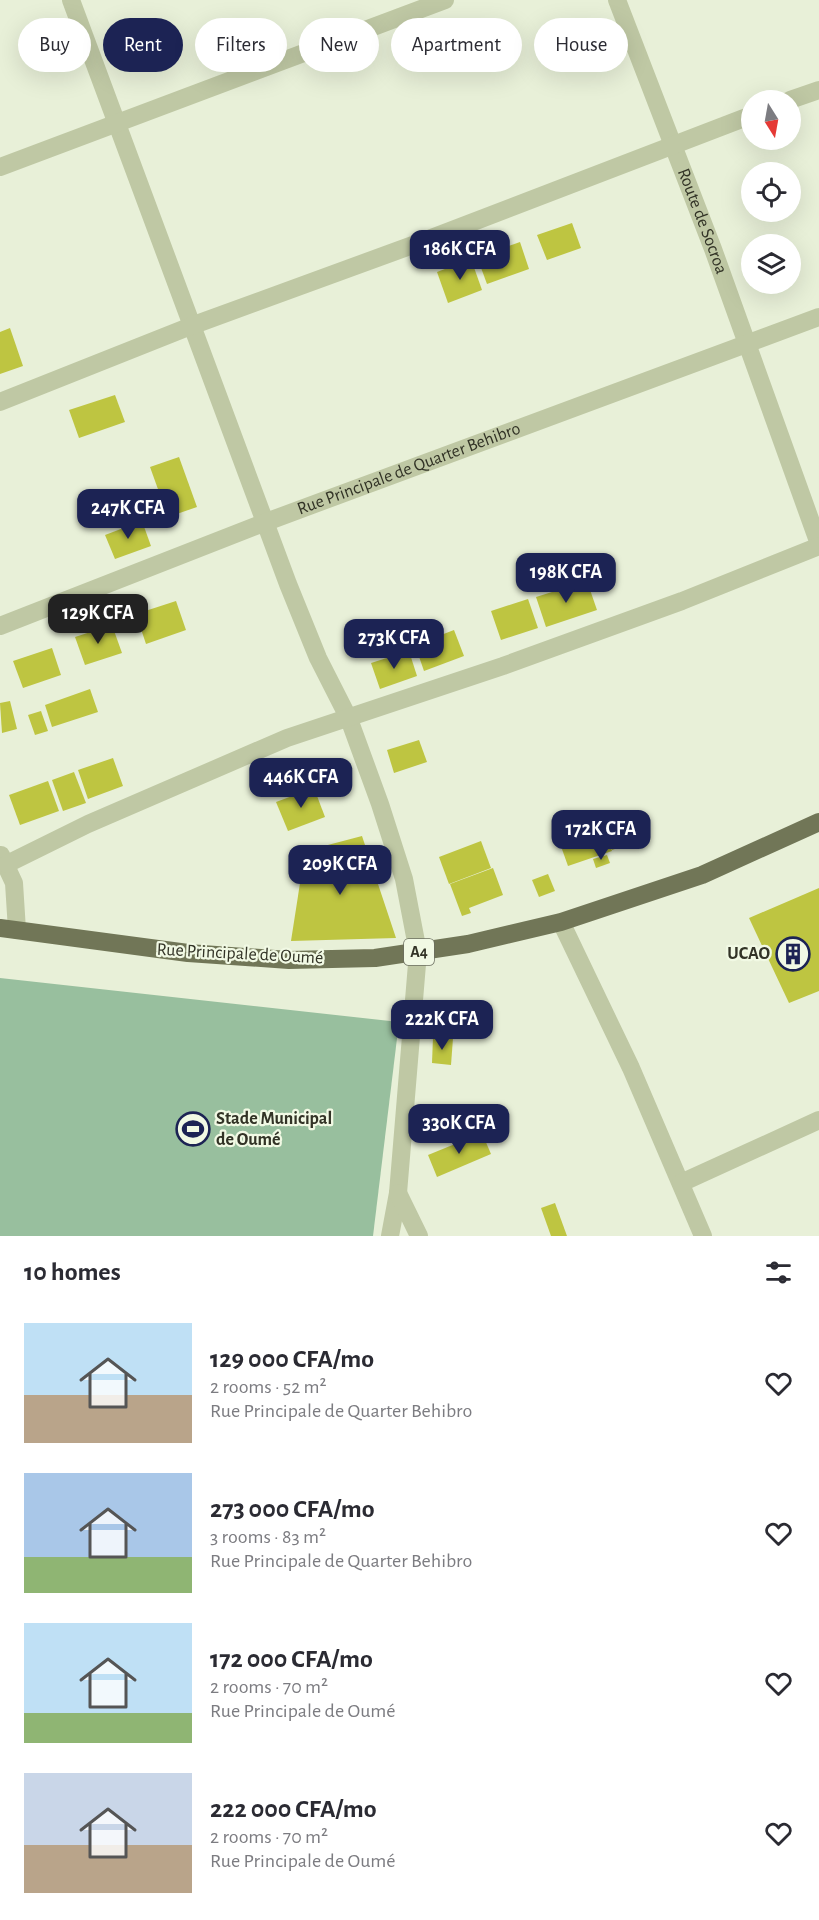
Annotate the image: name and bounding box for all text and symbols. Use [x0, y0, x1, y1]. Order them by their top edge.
chip: Buy [18, 18, 91, 72]
chip: Rent [103, 18, 183, 72]
chip: Filters [195, 18, 287, 72]
chip: New [299, 18, 379, 72]
chip: Apartment [391, 18, 522, 72]
chip: House [534, 18, 628, 72]
north arrow [741, 90, 801, 150]
map controls [741, 90, 801, 294]
button: locate [741, 162, 801, 222]
street label: Route de Socroa [674, 166, 730, 276]
pin: 186K CFA [398, 230, 522, 281]
button: layers [741, 234, 801, 294]
text: 186K CFA [424, 239, 496, 259]
street label: Rue Principale de Quarter Behibro [295, 419, 523, 519]
pin: 247K CFA [66, 489, 190, 540]
text: 247K CFA [91, 498, 165, 518]
pin: 198K CFA [504, 553, 628, 604]
text: 198K CFA [530, 562, 602, 582]
pin: 129K CFA [36, 594, 160, 645]
text: 129K CFA [62, 603, 134, 623]
pin: 273K CFA [332, 619, 456, 670]
text: 273K CFA [358, 628, 430, 648]
pin: 446K CFA [239, 758, 363, 809]
text: 446K CFA [263, 767, 339, 787]
pin: 172K CFA [539, 810, 663, 861]
text: 172K CFA [566, 819, 636, 839]
pin: 209K CFA [278, 845, 402, 896]
text: 209K CFA [302, 854, 378, 874]
building icon: UCAO [775, 936, 811, 972]
road number: A4 [404, 939, 434, 965]
street label: Rue Principale de Oumé [156, 941, 324, 967]
place label: UCAO [727, 945, 770, 963]
pin: 222K CFA [380, 1000, 504, 1051]
text: 222K CFA [405, 1009, 479, 1029]
pin: 330K CFA [397, 1104, 521, 1155]
place label: Stade Municipal de Oumé [216, 1110, 332, 1149]
sports icon: Stade Municipal de Oumé [175, 1111, 211, 1147]
text: 330K CFA [422, 1113, 496, 1133]
icon: filters [762, 1256, 795, 1289]
text: 10 homes [24, 1259, 121, 1285]
text: 129 000 CFA/mo [210, 1346, 374, 1372]
icon: home [72, 1347, 144, 1419]
icon: heart [762, 1367, 795, 1400]
text: 2 rooms · 52 m² [210, 1377, 327, 1397]
text: Rue Principale de Quarter Behibro [210, 1401, 472, 1421]
text: 273 000 CFA/mo [210, 1496, 375, 1522]
icon: home [72, 1497, 144, 1569]
icon: heart [762, 1517, 795, 1550]
text: 3 rooms · 83 m² [210, 1527, 326, 1547]
text: Rue Principale de Quarter Behibro [210, 1551, 472, 1571]
text: 172 000 CFA/mo [210, 1646, 373, 1672]
icon: home [72, 1647, 144, 1719]
icon: heart [762, 1667, 795, 1700]
text: 2 rooms · 70 m² [210, 1677, 328, 1697]
text: Rue Principale de Oumé [210, 1701, 395, 1721]
text: 222 000 CFA/mo [210, 1796, 377, 1822]
icon: home [72, 1797, 144, 1869]
icon: heart [762, 1817, 795, 1850]
text: 2 rooms · 70 m² [210, 1827, 328, 1847]
text: Rue Principale de Oumé [210, 1851, 395, 1871]

